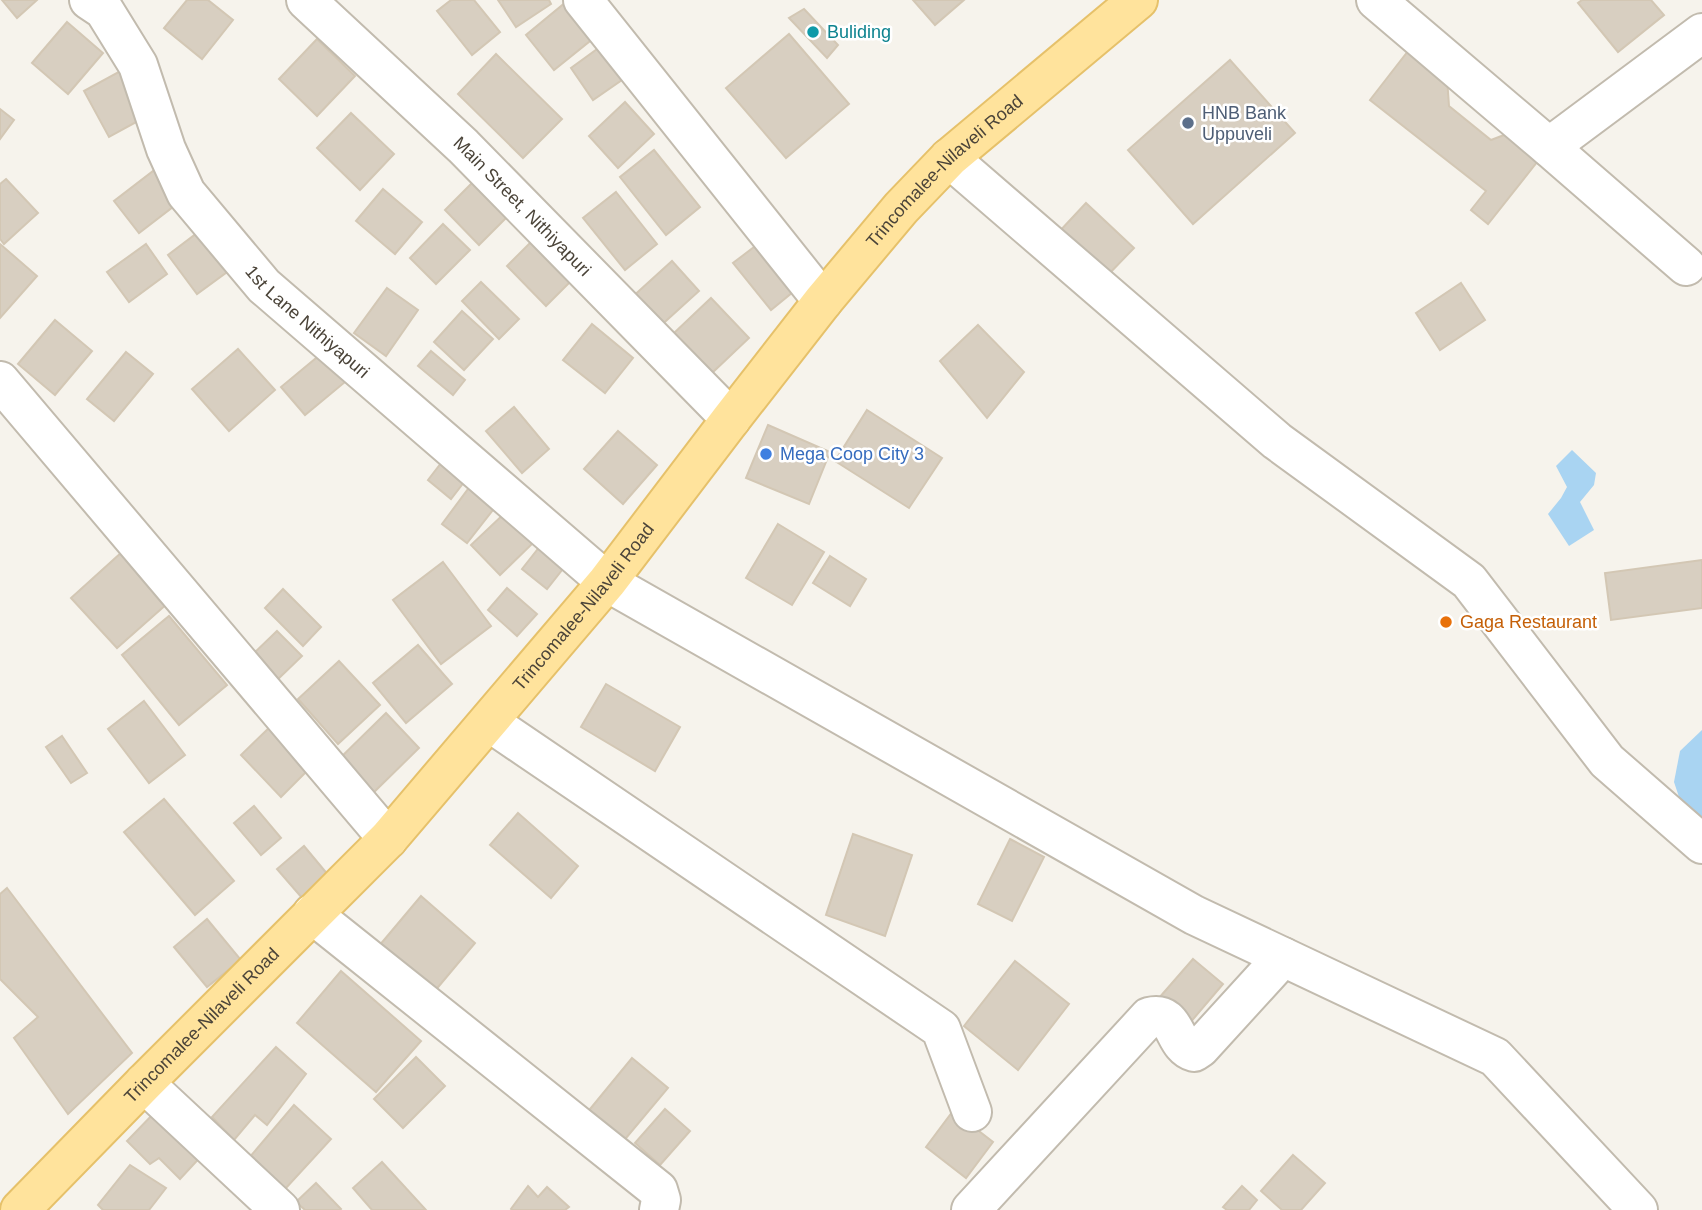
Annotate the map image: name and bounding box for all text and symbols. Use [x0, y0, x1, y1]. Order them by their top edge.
place label: Buliding [827, 22, 891, 42]
marker: Buliding [805, 24, 821, 40]
street label: Trincomalee-Nilaveli Road [862, 91, 1027, 251]
place label: HNB Bank Uppuveli [1202, 103, 1287, 144]
marker: HNB Bank Uppuveli [1180, 115, 1196, 131]
street label: Main Street, Nithiyapuri [450, 133, 595, 280]
street label: 1st Lane Nithiyapuri [241, 262, 373, 382]
place label: Mega Coop City 3 [780, 444, 924, 464]
marker: Mega Coop City 3 [758, 446, 774, 462]
street label: Trincomalee-Nilaveli Road [509, 519, 658, 695]
place label: Gaga Restaurant [1460, 612, 1597, 632]
marker: Gaga Restaurant [1438, 614, 1454, 630]
street label: Trincomalee-Nilaveli Road [120, 944, 283, 1107]

